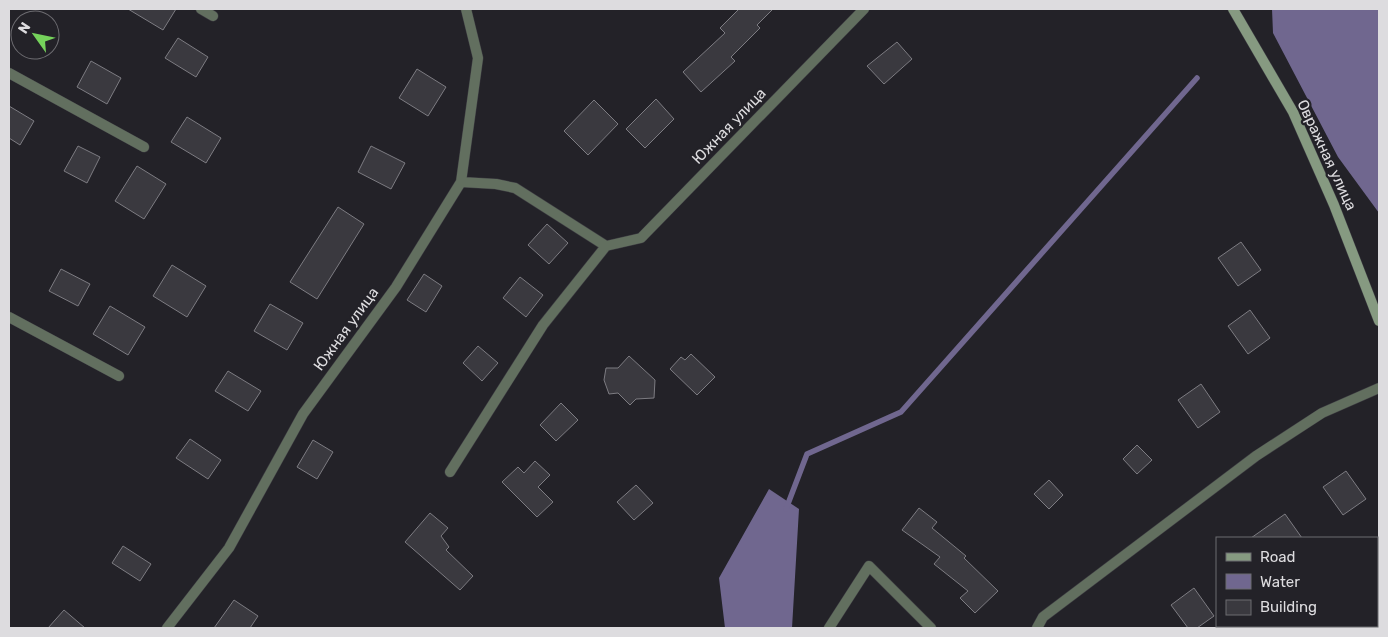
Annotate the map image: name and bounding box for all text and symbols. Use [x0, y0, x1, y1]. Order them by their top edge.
north arrow [10, 10, 60, 60]
text: N [15, 19, 34, 37]
street label: Южная улица [688, 84, 770, 168]
street label: Овражная улица [1293, 97, 1361, 213]
street label: Южная улица [310, 284, 382, 374]
legend [1216, 537, 1378, 627]
text: Road [1260, 548, 1296, 566]
text: Water [1260, 573, 1300, 591]
text: Building [1260, 598, 1317, 616]

